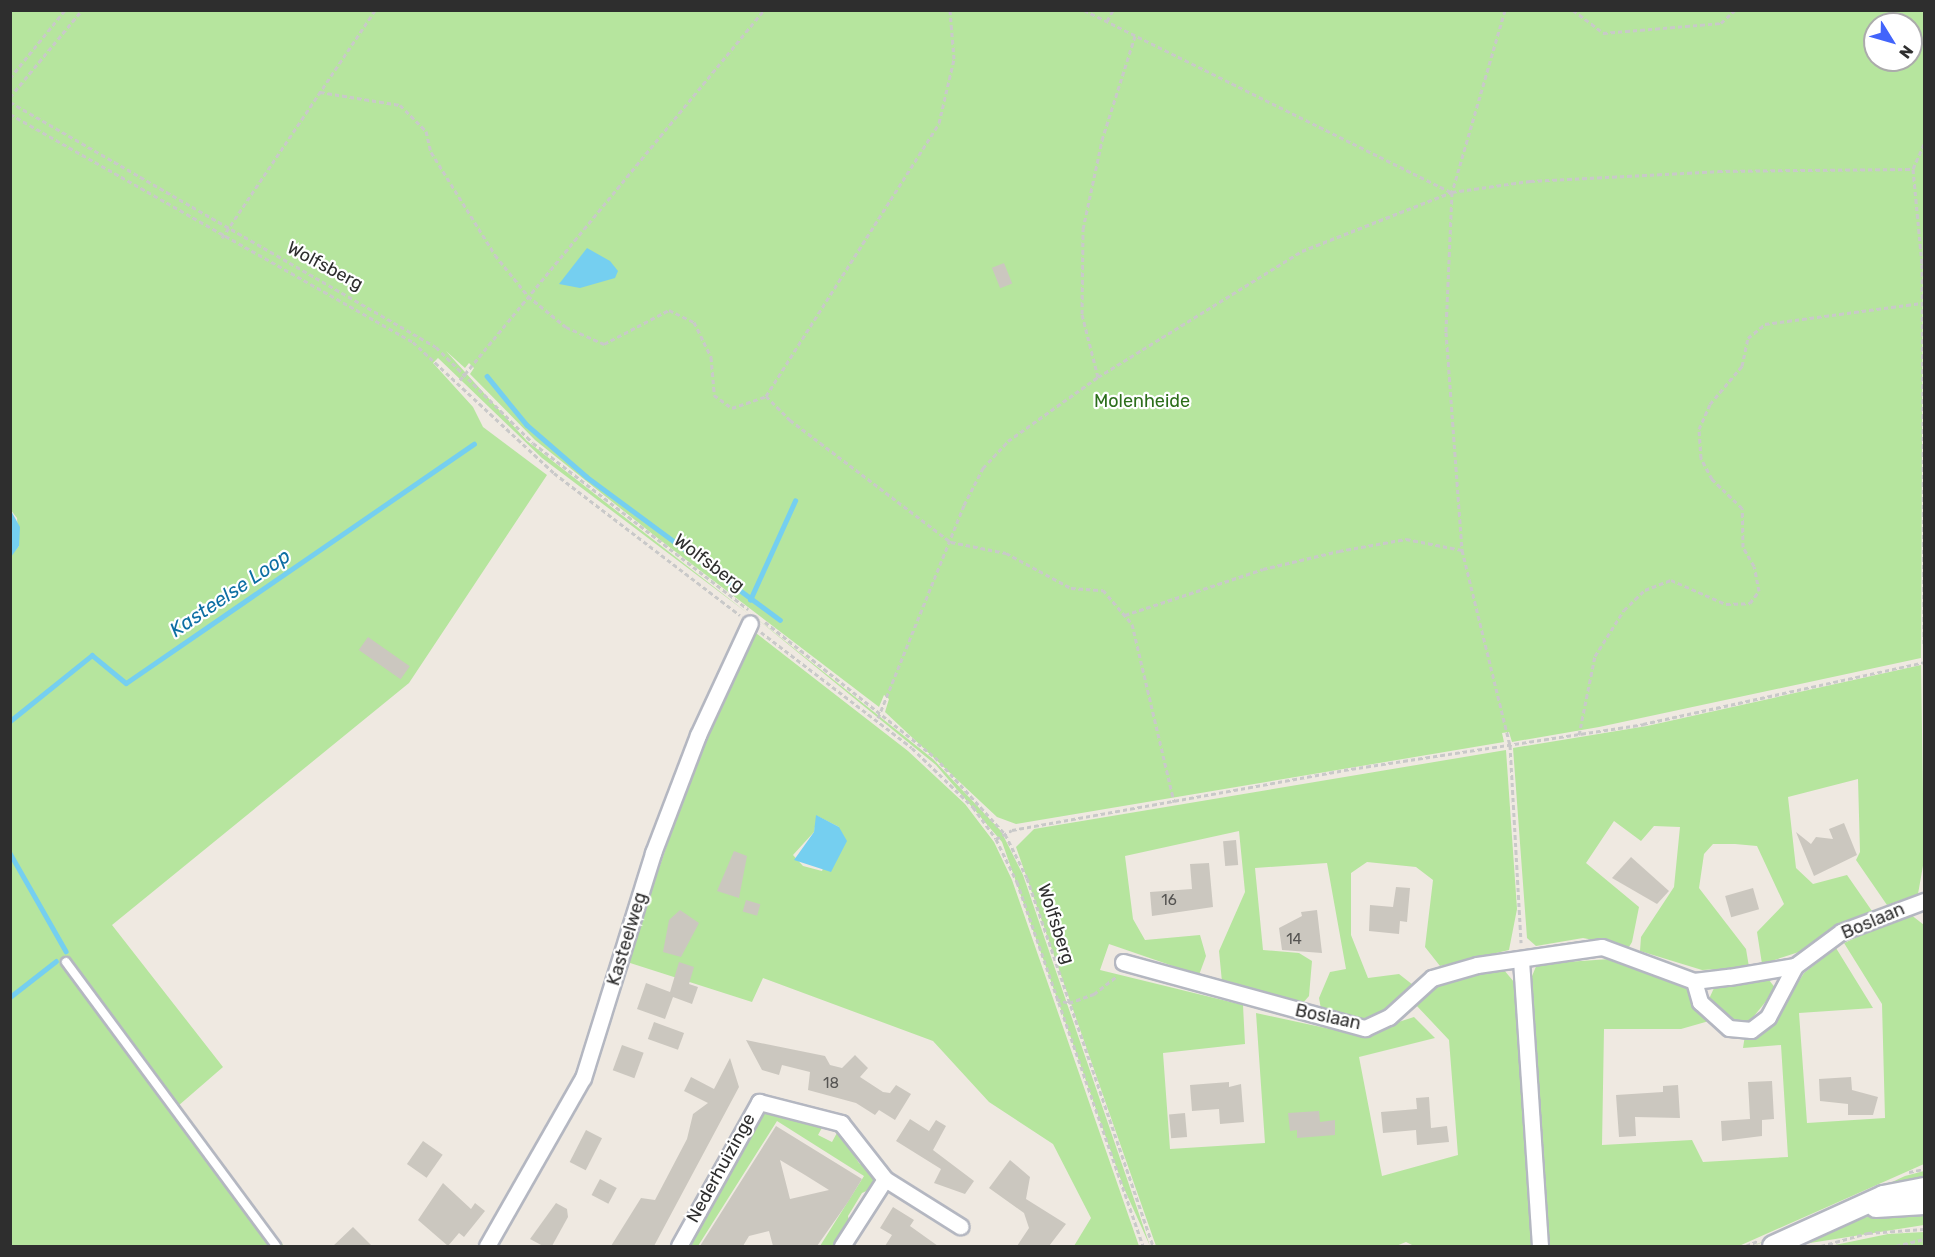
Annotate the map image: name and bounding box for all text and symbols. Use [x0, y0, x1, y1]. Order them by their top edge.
north arrow [1863, 12, 1923, 72]
text: N [1895, 42, 1917, 62]
street label: Wolfsberg [283, 237, 367, 295]
park label: Molenheide [1094, 390, 1190, 412]
street label: Wolfsberg [669, 529, 749, 597]
water label: Kasteelse Loop [165, 544, 295, 642]
street label: Wolfsberg [1033, 881, 1079, 967]
street label: Kasteelweg [603, 890, 651, 988]
house number: 16 [1161, 892, 1177, 910]
street label: Boslaan [1838, 898, 1908, 944]
house number: 14 [1286, 931, 1302, 949]
street label: Boslaan [1293, 1000, 1363, 1034]
house number: 18 [823, 1075, 839, 1093]
street label: Nederhuizinge [682, 1110, 760, 1226]

